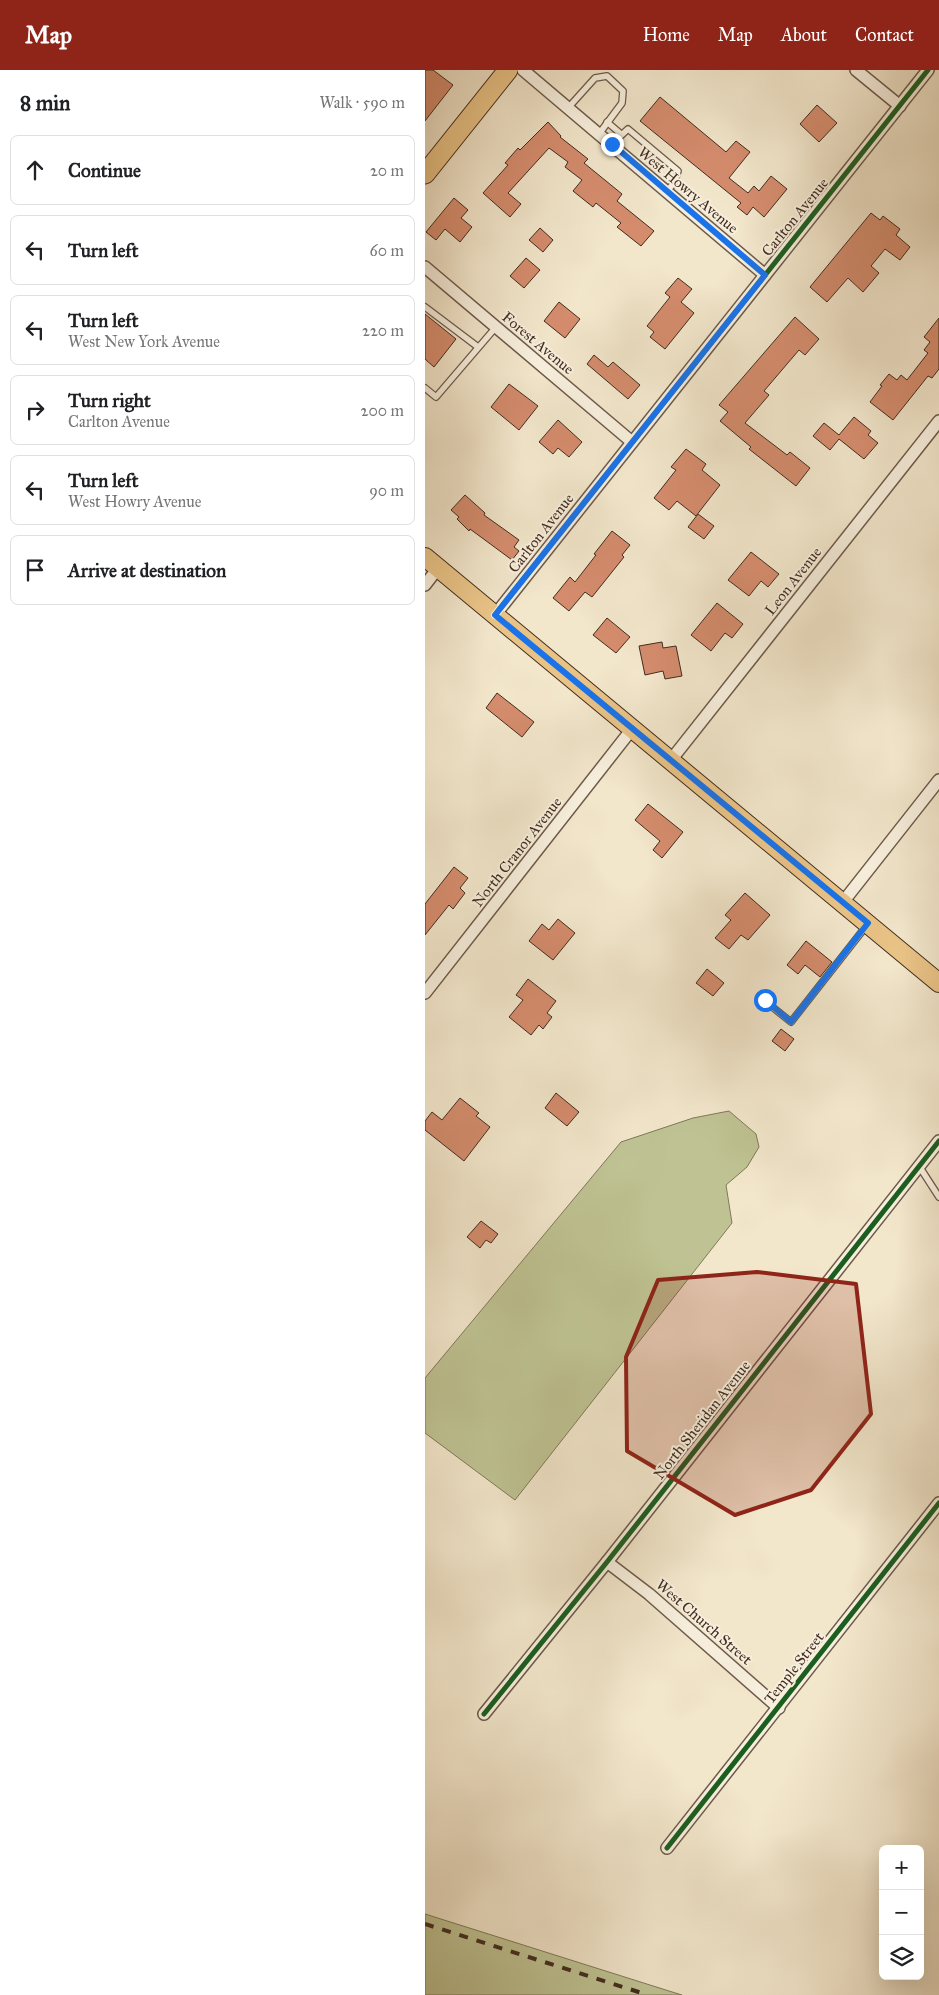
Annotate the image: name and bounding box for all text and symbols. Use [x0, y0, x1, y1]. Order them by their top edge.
text: Map [25, 20, 72, 50]
text: Home [643, 24, 690, 46]
text: Map [718, 24, 753, 46]
text: About [781, 24, 827, 46]
text: Contact [855, 24, 914, 46]
text: 8 min [20, 90, 70, 116]
text: Walk · 590 m [319, 93, 405, 112]
route end [601, 133, 624, 156]
street label: West Howry Avenue [634, 143, 742, 237]
icon: ahead [21, 156, 49, 184]
text: Continue [68, 159, 141, 182]
text: 20 m [370, 161, 404, 180]
street label: Carlton Avenue [758, 174, 832, 260]
icon: left [21, 236, 49, 264]
text: Turn left [68, 239, 138, 262]
text: 60 m [370, 241, 404, 260]
street label: Forest Avenue [499, 308, 577, 378]
text: Turn left [68, 309, 138, 332]
icon: left [21, 316, 49, 344]
text: 220 m [362, 321, 404, 340]
text: West New York Avenue [68, 332, 220, 351]
text: Turn right [68, 389, 151, 412]
icon: right [21, 396, 49, 424]
text: 200 m [361, 401, 404, 420]
text: Carlton Avenue [68, 412, 170, 431]
text: Turn left [68, 469, 138, 492]
icon: left [21, 476, 49, 504]
text: 90 m [369, 481, 404, 500]
street label: Carlton Avenue [505, 490, 577, 576]
text: West Howry Avenue [68, 492, 201, 511]
street label: Leon Avenue [761, 543, 825, 619]
icon: arrive [21, 556, 49, 584]
text: Arrive at destination [68, 559, 226, 582]
street label: North Cranor Avenue [469, 794, 565, 910]
route start [754, 989, 777, 1012]
street label: North Sheridan Avenue [650, 1357, 754, 1483]
street label: West Church Street [652, 1575, 756, 1669]
street label: Temple Street [760, 1628, 828, 1707]
map controls [879, 1845, 924, 1980]
button: + [879, 1845, 924, 1890]
button: − [879, 1890, 924, 1935]
button: layers [879, 1935, 924, 1980]

